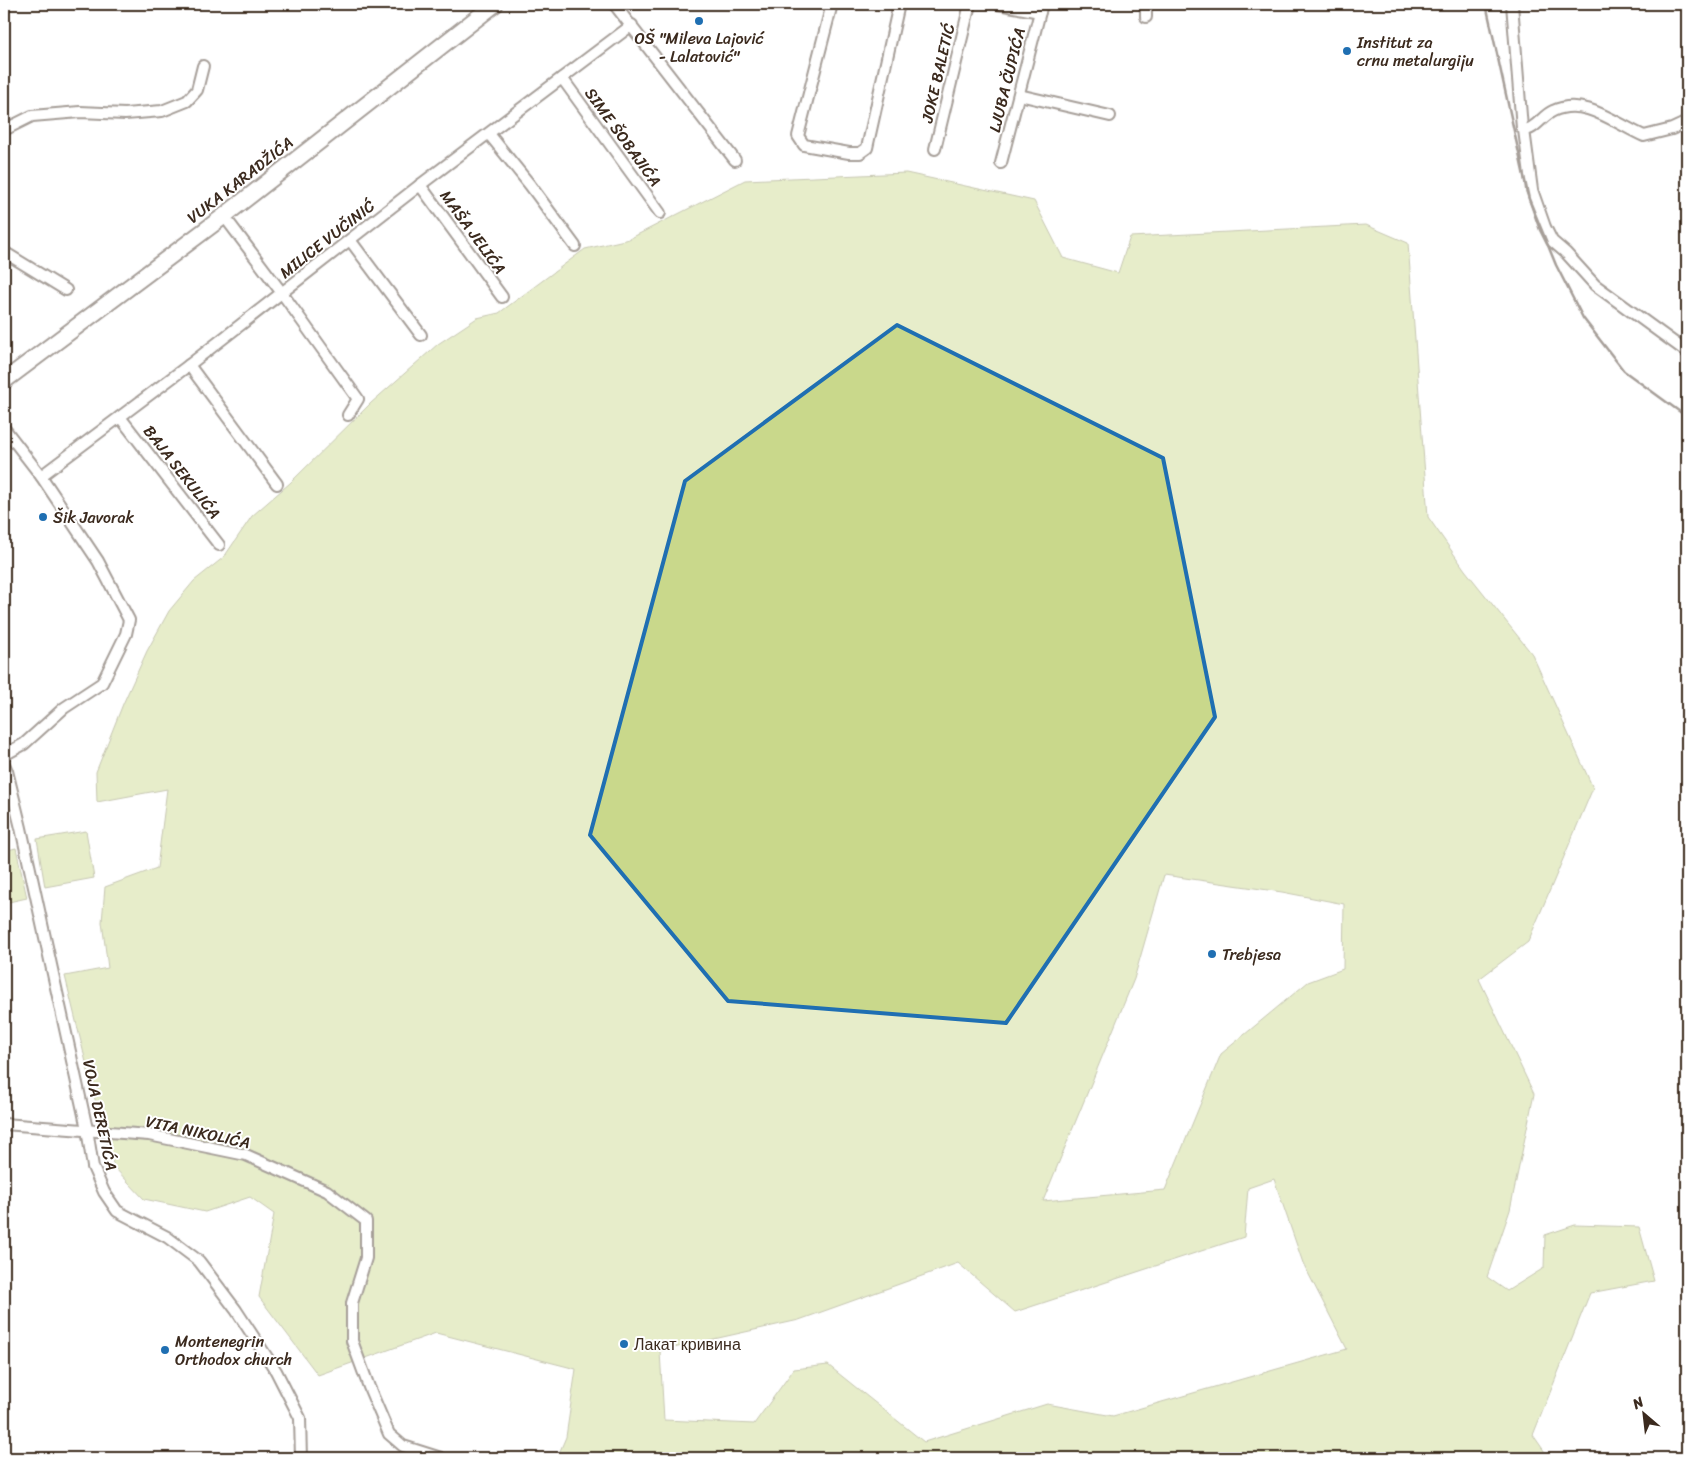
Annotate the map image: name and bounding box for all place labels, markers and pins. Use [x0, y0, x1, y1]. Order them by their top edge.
marker: OŠ "Mileva Lajović - Lalatović" [693, 15, 705, 27]
place label: OŠ "Mileva Lajović - Lalatović" [634, 24, 766, 71]
place label: Institut za crnu metalurgiju [1356, 28, 1474, 75]
marker: Institut za crnu metalurgiju [1341, 45, 1353, 57]
place label: Šik Javorak [53, 503, 135, 532]
marker: Šik Javorak [37, 511, 49, 523]
place label: Trebjesa [1222, 940, 1281, 969]
marker: Trebjesa [1206, 948, 1218, 960]
place label: Montenegrin Orthodox church [175, 1327, 292, 1374]
place label: Лакат кривина [634, 1330, 741, 1359]
marker: Лакат кривина [618, 1338, 630, 1350]
marker: Montenegrin Orthodox church [159, 1344, 171, 1356]

